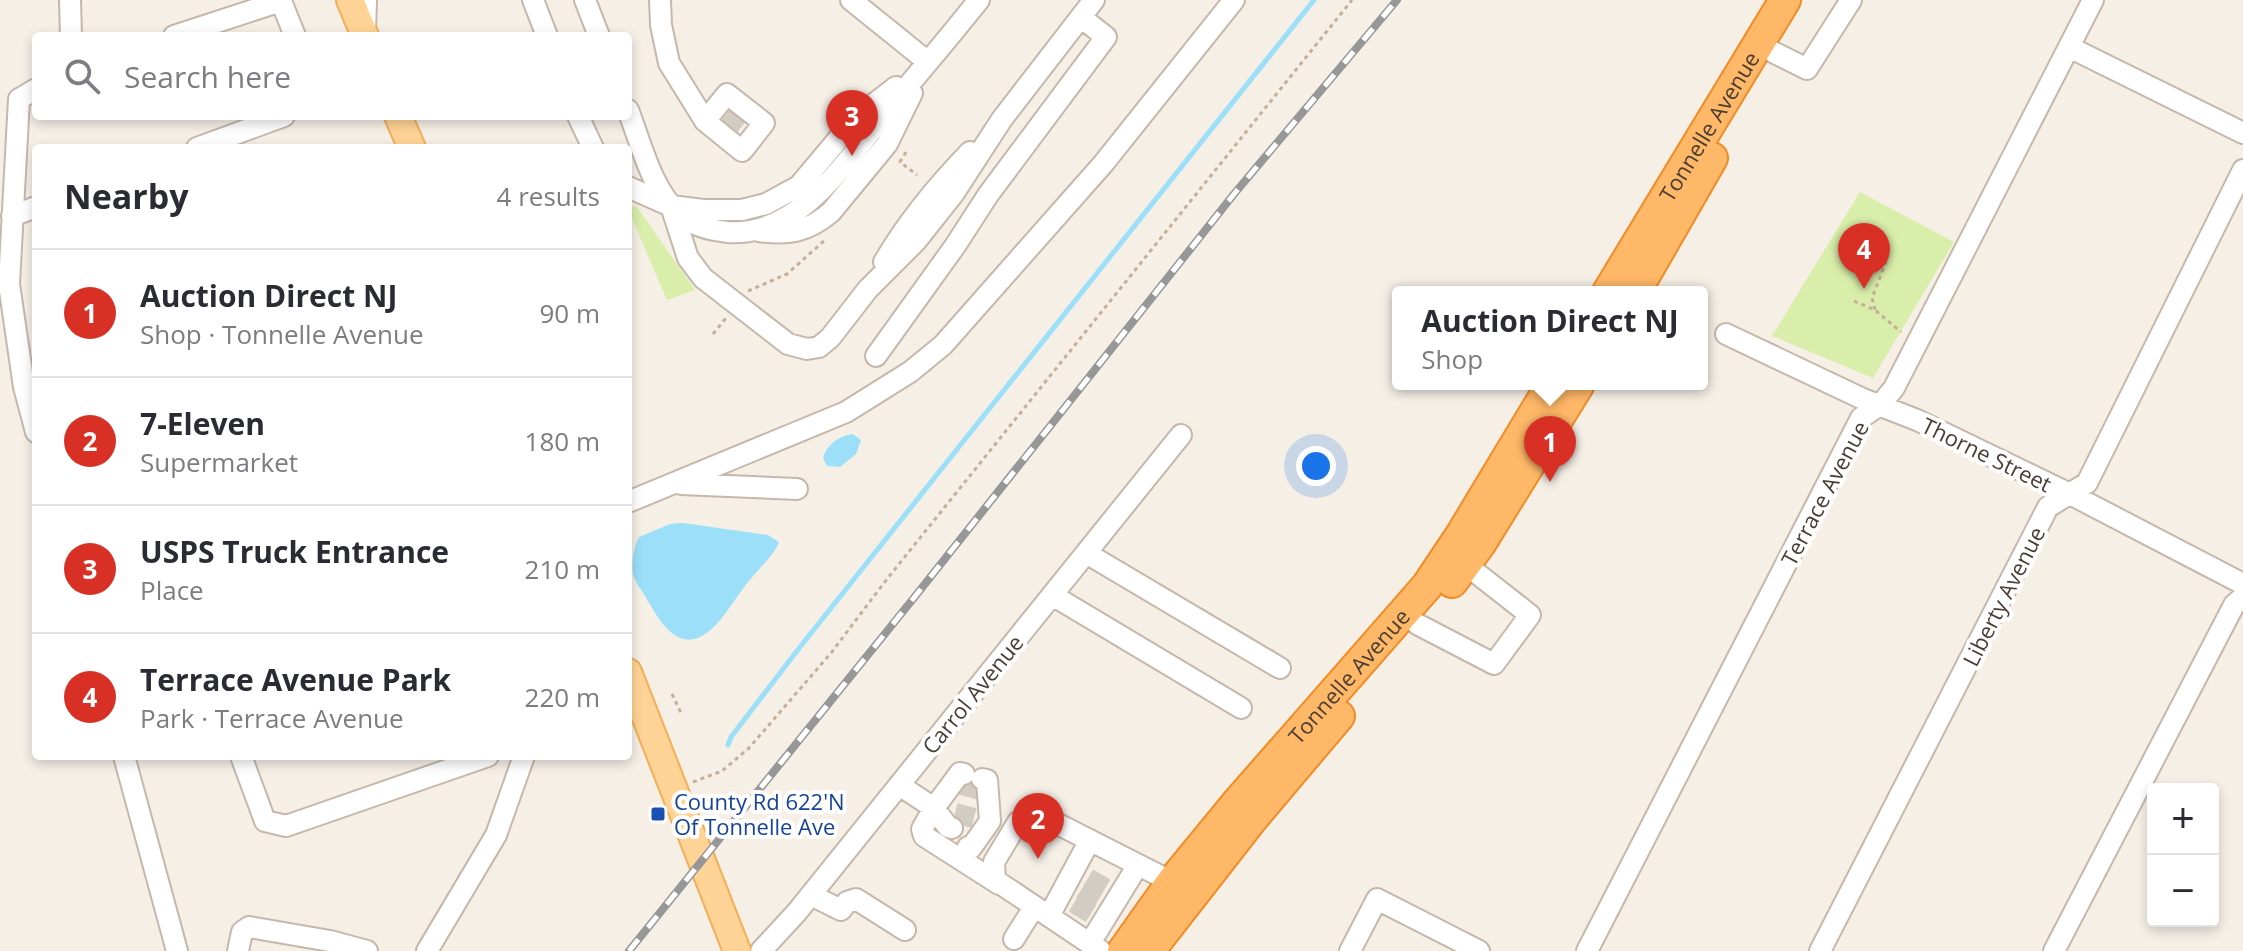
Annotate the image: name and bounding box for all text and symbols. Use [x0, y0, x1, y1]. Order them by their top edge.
search box [32, 32, 632, 120]
street label: Tonnelle Avenue [1652, 45, 1766, 207]
icon: search [60, 54, 104, 98]
text: Search here [124, 56, 291, 97]
pin: 3 [826, 90, 878, 156]
text: Nearby [64, 173, 189, 219]
text: 4 results [497, 178, 600, 214]
pin: 4 [1838, 223, 1890, 289]
text: Auction Direct NJ [140, 275, 397, 316]
popup [1392, 286, 1708, 390]
text: 1 [83, 295, 97, 331]
text: 90 m [539, 295, 600, 331]
text: Auction Direct NJ [1421, 300, 1679, 341]
text: Shop · Tonnelle Avenue [140, 316, 424, 352]
text: Shop [1421, 341, 1483, 377]
text: 7-Eleven [140, 403, 265, 444]
street label: Thorne Street [1917, 410, 2057, 498]
street label: Terrace Avenue [1773, 415, 1875, 571]
pin: 1 [1524, 416, 1576, 482]
text: 2 [83, 423, 97, 459]
text: 180 m [525, 423, 600, 459]
text: Supermarket [140, 444, 298, 480]
your location [1296, 446, 1336, 486]
street label: Liberty Avenue [1955, 521, 2051, 671]
text: USPS Truck Entrance [140, 531, 449, 572]
text: 3 [83, 551, 97, 587]
text: 210 m [525, 551, 600, 587]
text: Place [140, 572, 204, 608]
street label: Tonnelle Avenue [1281, 602, 1416, 750]
street label: Carrol Avenue [915, 628, 1029, 760]
text: Terrace Avenue Park [140, 659, 451, 700]
text: 4 [83, 679, 97, 715]
text: 220 m [525, 679, 600, 715]
text: Park · Terrace Avenue [140, 700, 404, 736]
map controls [2147, 783, 2219, 927]
button: + [2147, 783, 2219, 855]
place label: County Rd 622'N Of Tonnelle Ave [674, 786, 845, 841]
pin: 2 [1012, 793, 1064, 859]
marker: County Rd 622'N Of Tonnelle Ave [649, 805, 667, 823]
button: − [2147, 855, 2219, 927]

